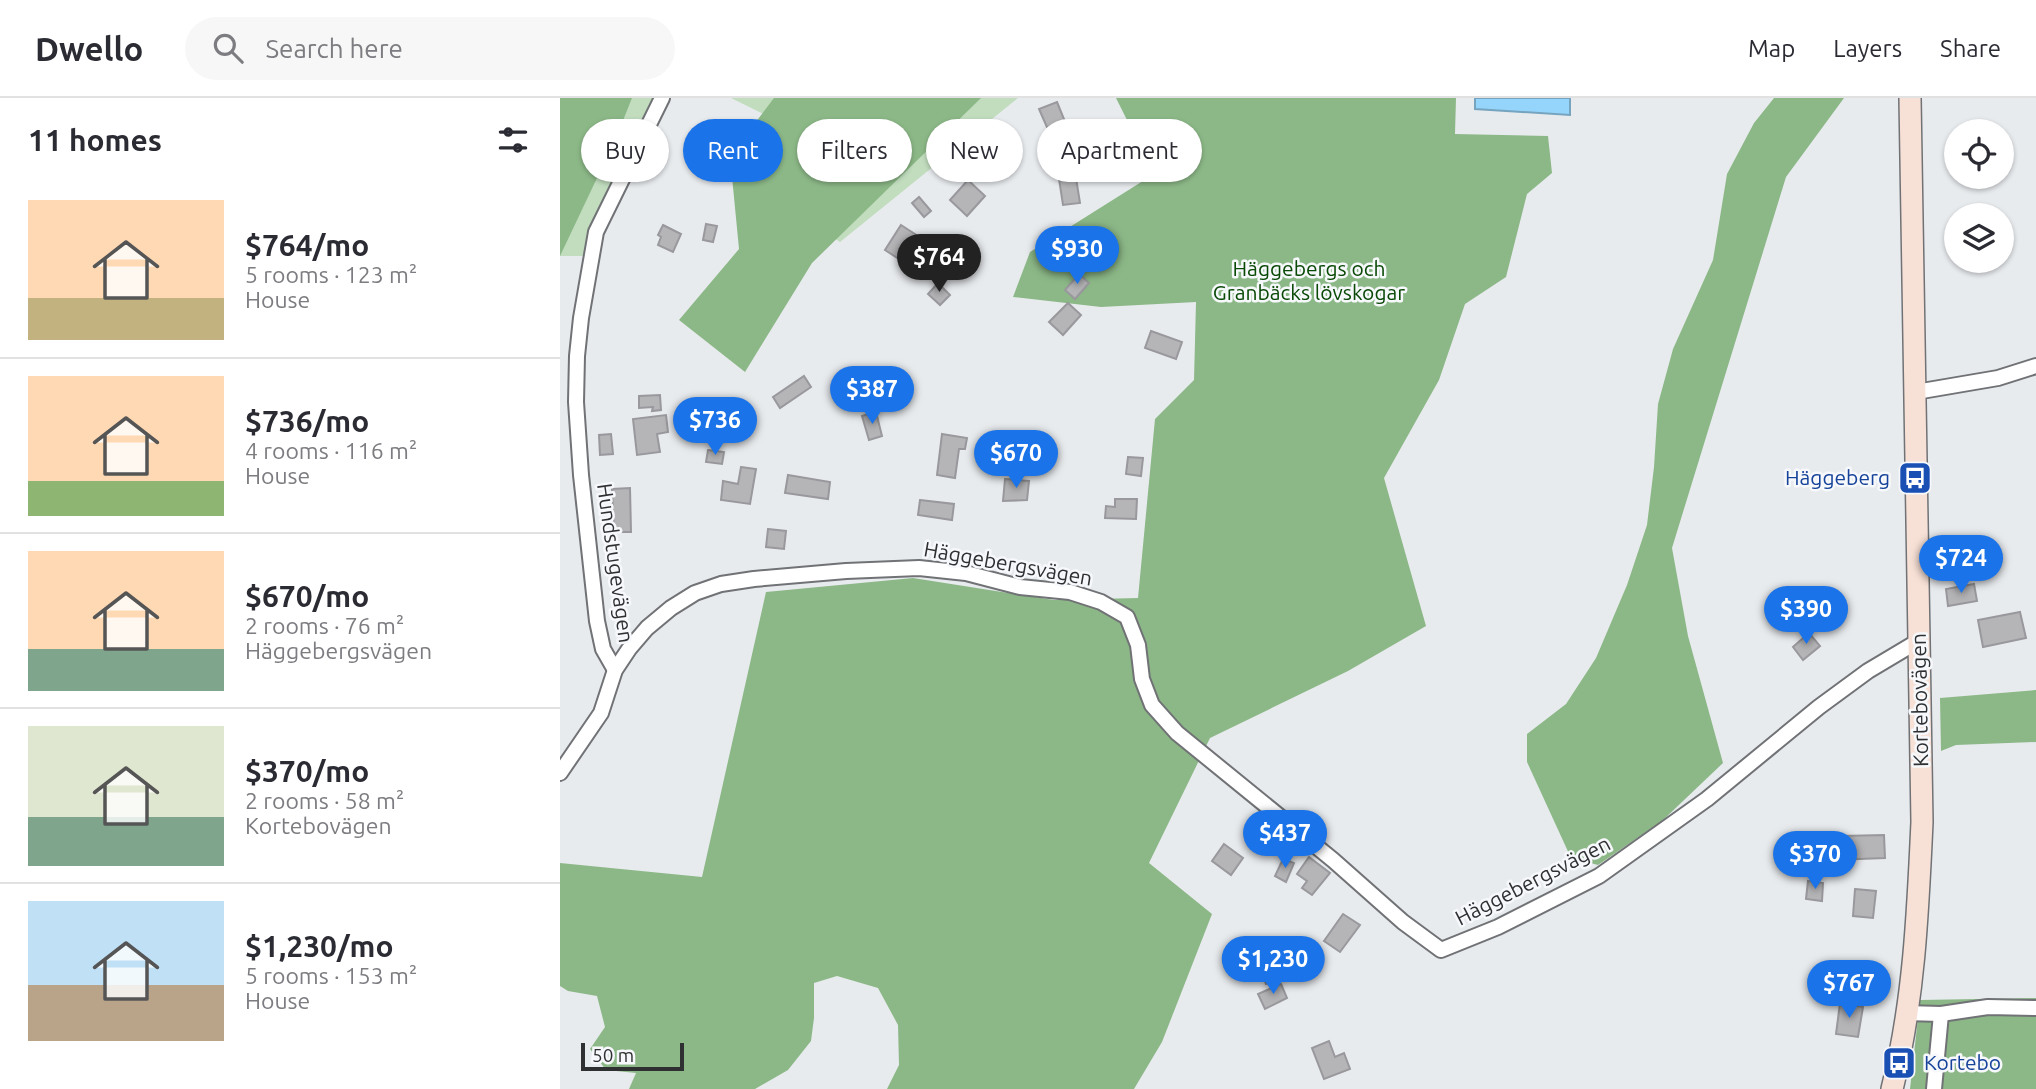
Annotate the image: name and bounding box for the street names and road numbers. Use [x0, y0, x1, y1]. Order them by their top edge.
street label: Hundstugevägen [593, 482, 639, 644]
street label: Häggebergsvägen [922, 536, 1094, 590]
street label: Kortebovägen [1906, 633, 1932, 767]
street label: Häggebergsvägen [1451, 831, 1614, 930]

